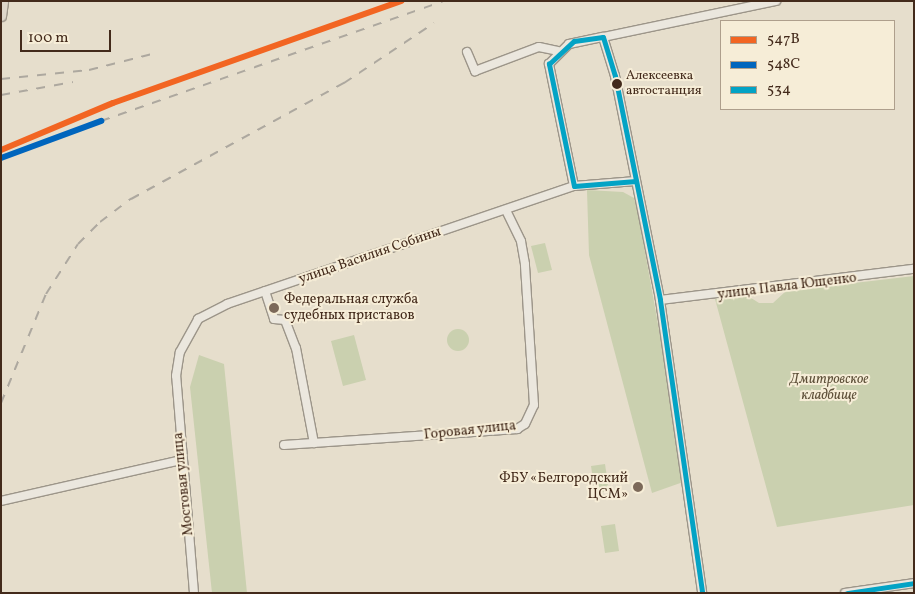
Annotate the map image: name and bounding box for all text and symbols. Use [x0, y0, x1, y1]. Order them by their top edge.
scale bar [22, 20, 114, 52]
legend [720, 20, 895, 110]
text: 100 m [28, 28, 68, 49]
text: 547В [767, 29, 800, 50]
text: 548С [767, 54, 800, 75]
place label: Алексеевка автостанция [626, 69, 702, 100]
marker: Алексеевка автостанция [612, 79, 622, 89]
text: 534 [767, 79, 791, 100]
street label: улица Василия Собины [297, 224, 443, 288]
street label: улица Павла Ющенко [717, 270, 857, 304]
place label: Федеральная служба судебных приставов [284, 292, 418, 324]
marker: Федеральная служба судебных приставов [268, 302, 280, 314]
park label: Дмитровское кладбище [790, 372, 868, 404]
street label: Горовая улица [423, 418, 517, 444]
street label: Мостовая улица [170, 431, 198, 537]
place label: ФБУ «Белгородский ЦСМ» [499, 471, 628, 504]
marker: ФБУ «Белгородский ЦСМ» [632, 481, 644, 493]

